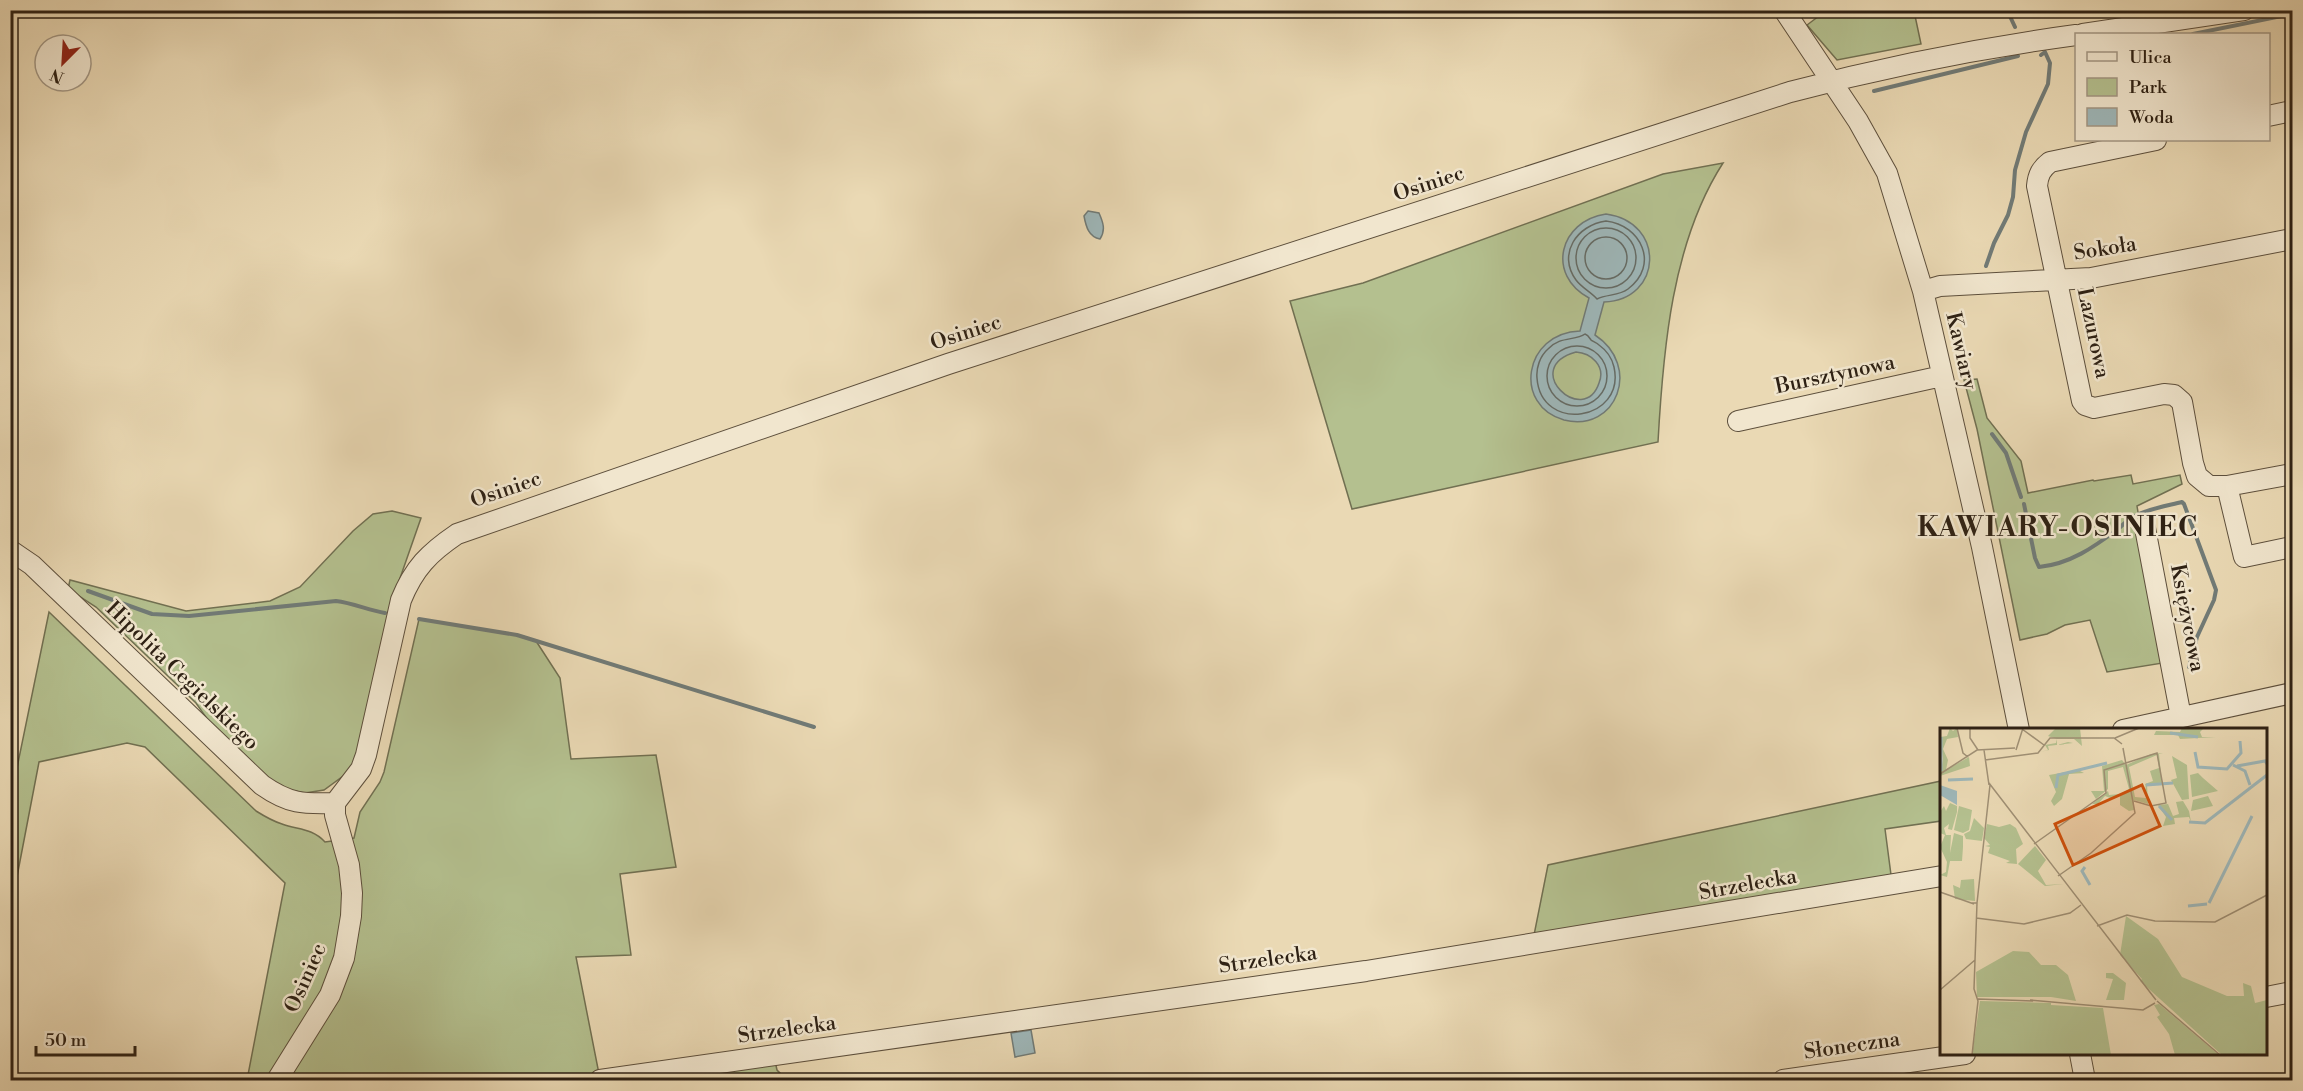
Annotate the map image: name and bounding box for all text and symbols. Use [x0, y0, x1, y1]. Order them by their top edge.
north arrow [33, 33, 93, 93]
legend [2075, 33, 2270, 141]
text: Ulica [2129, 46, 2173, 69]
text: N [47, 64, 67, 87]
text: Park [2129, 76, 2168, 99]
text: Woda [2128, 106, 2174, 129]
street label: Osiniec [1390, 160, 1468, 208]
street label: Sokoła [2072, 231, 2139, 267]
street label: Lazurowa [2071, 285, 2115, 381]
street label: Osiniec [927, 309, 1005, 357]
street label: Kawiary [1939, 310, 1983, 393]
street label: Bursztynowa [1772, 350, 1898, 401]
street label: Osiniec [467, 466, 545, 514]
district label: KAWIARY-OSINIEC [1917, 511, 2199, 545]
street label: Księżycowa [2164, 562, 2210, 674]
street label: Hipolita Cegielskiego [100, 596, 264, 756]
inset map [1940, 728, 2267, 1055]
street label: Strzelecka [1697, 864, 1799, 906]
street label: Osiniec [279, 939, 333, 1017]
street label: Strzelecka [1217, 940, 1319, 980]
street label: Strzelecka [736, 1010, 838, 1050]
scale bar [36, 1019, 135, 1057]
street label: Słoneczna [1802, 1026, 1902, 1066]
text: 50 m [45, 1029, 87, 1052]

